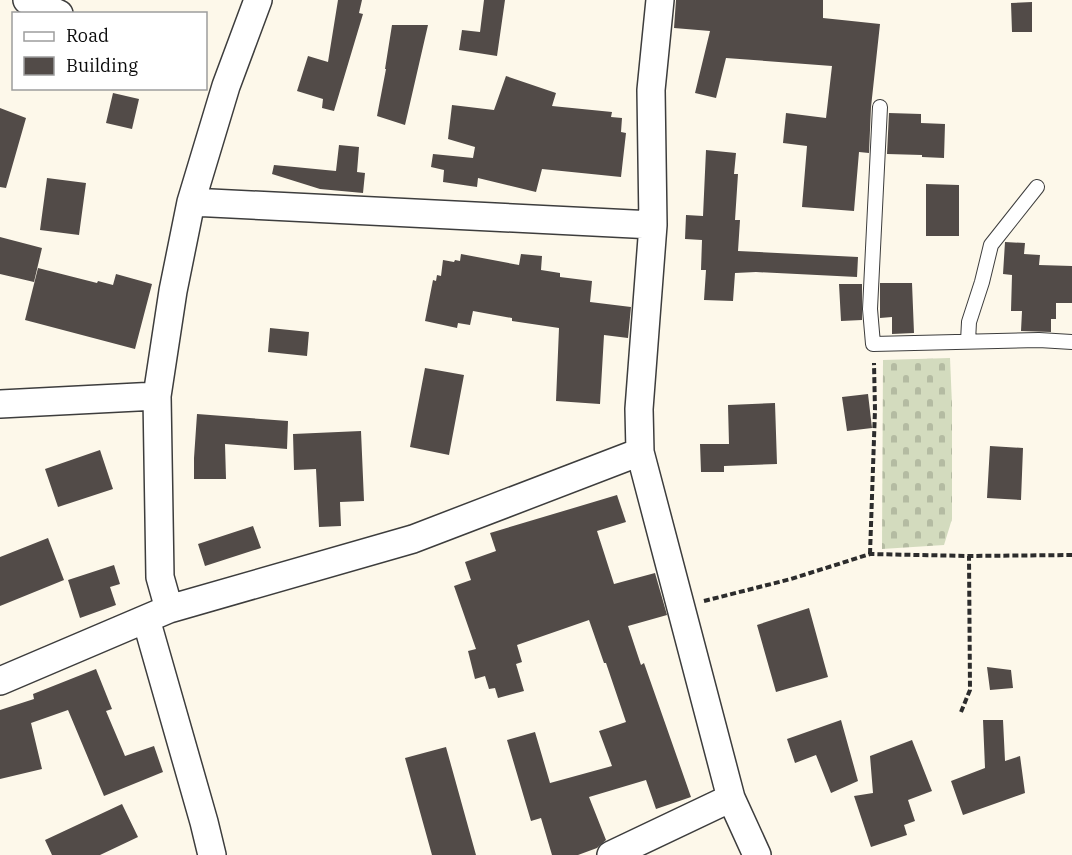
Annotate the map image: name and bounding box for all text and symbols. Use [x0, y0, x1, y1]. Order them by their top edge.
legend [12, 12, 207, 90]
text: Road [66, 24, 109, 47]
text: Building [66, 54, 138, 77]

